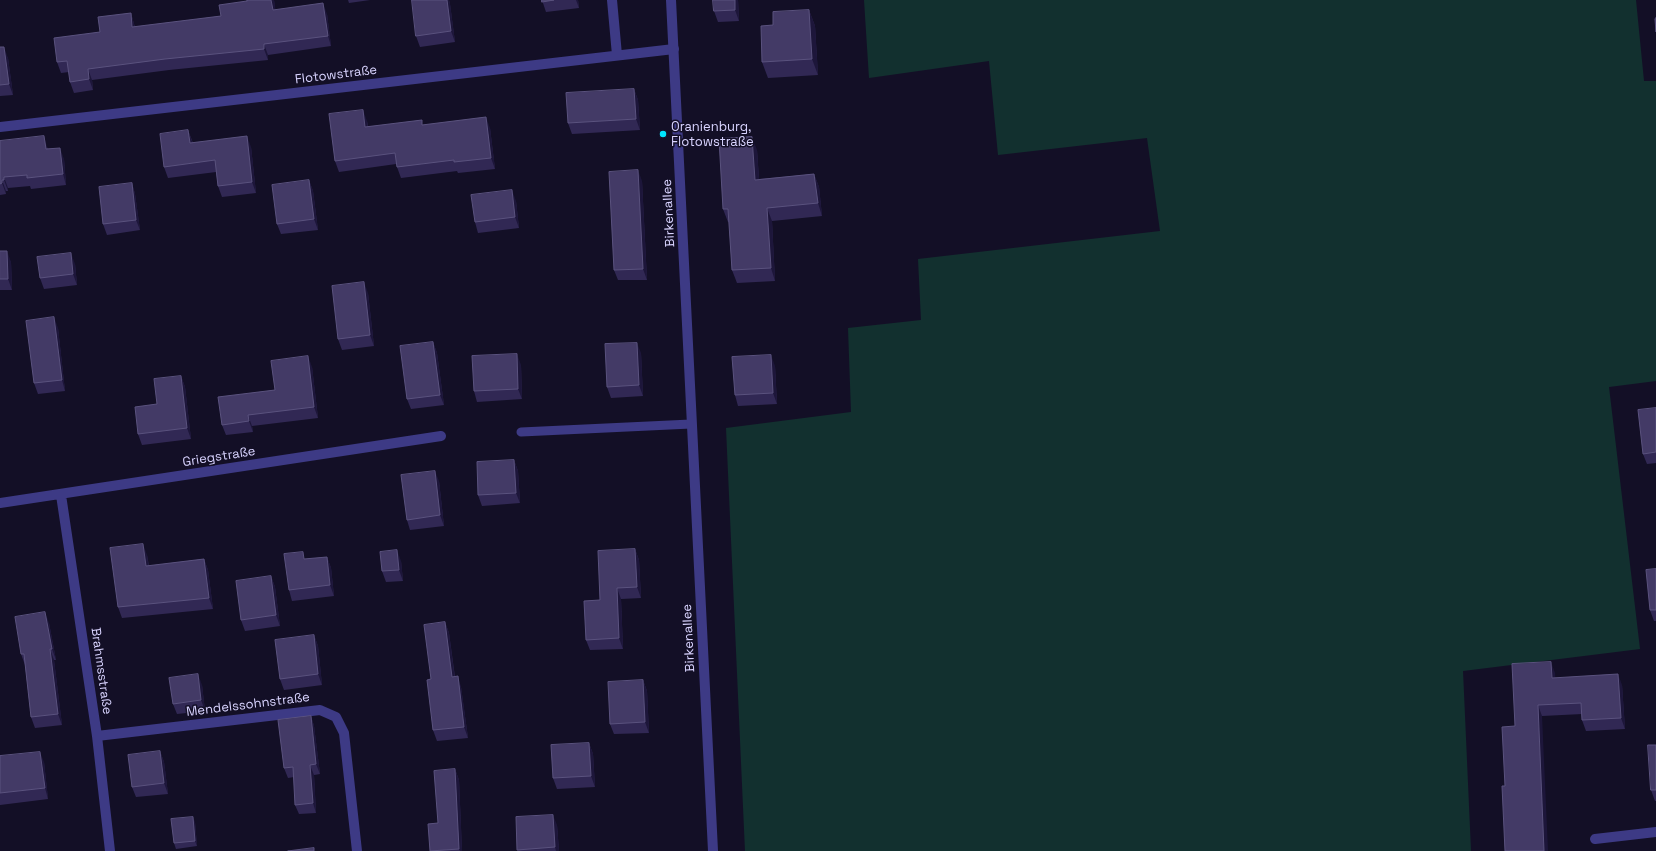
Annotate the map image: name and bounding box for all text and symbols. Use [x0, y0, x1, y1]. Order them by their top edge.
street label: Flotowstraße [294, 62, 378, 88]
place label: Oranienburg, Flotowstraße [671, 119, 754, 150]
marker: Oranienburg, Flotowstraße [658, 129, 668, 139]
street label: Birkenallee [659, 179, 679, 247]
street label: Griegstraße [182, 444, 256, 470]
street label: Birkenallee [679, 604, 699, 672]
street label: Brahmsstraße [87, 627, 115, 715]
street label: Mendelssohnstraße [185, 690, 311, 720]

